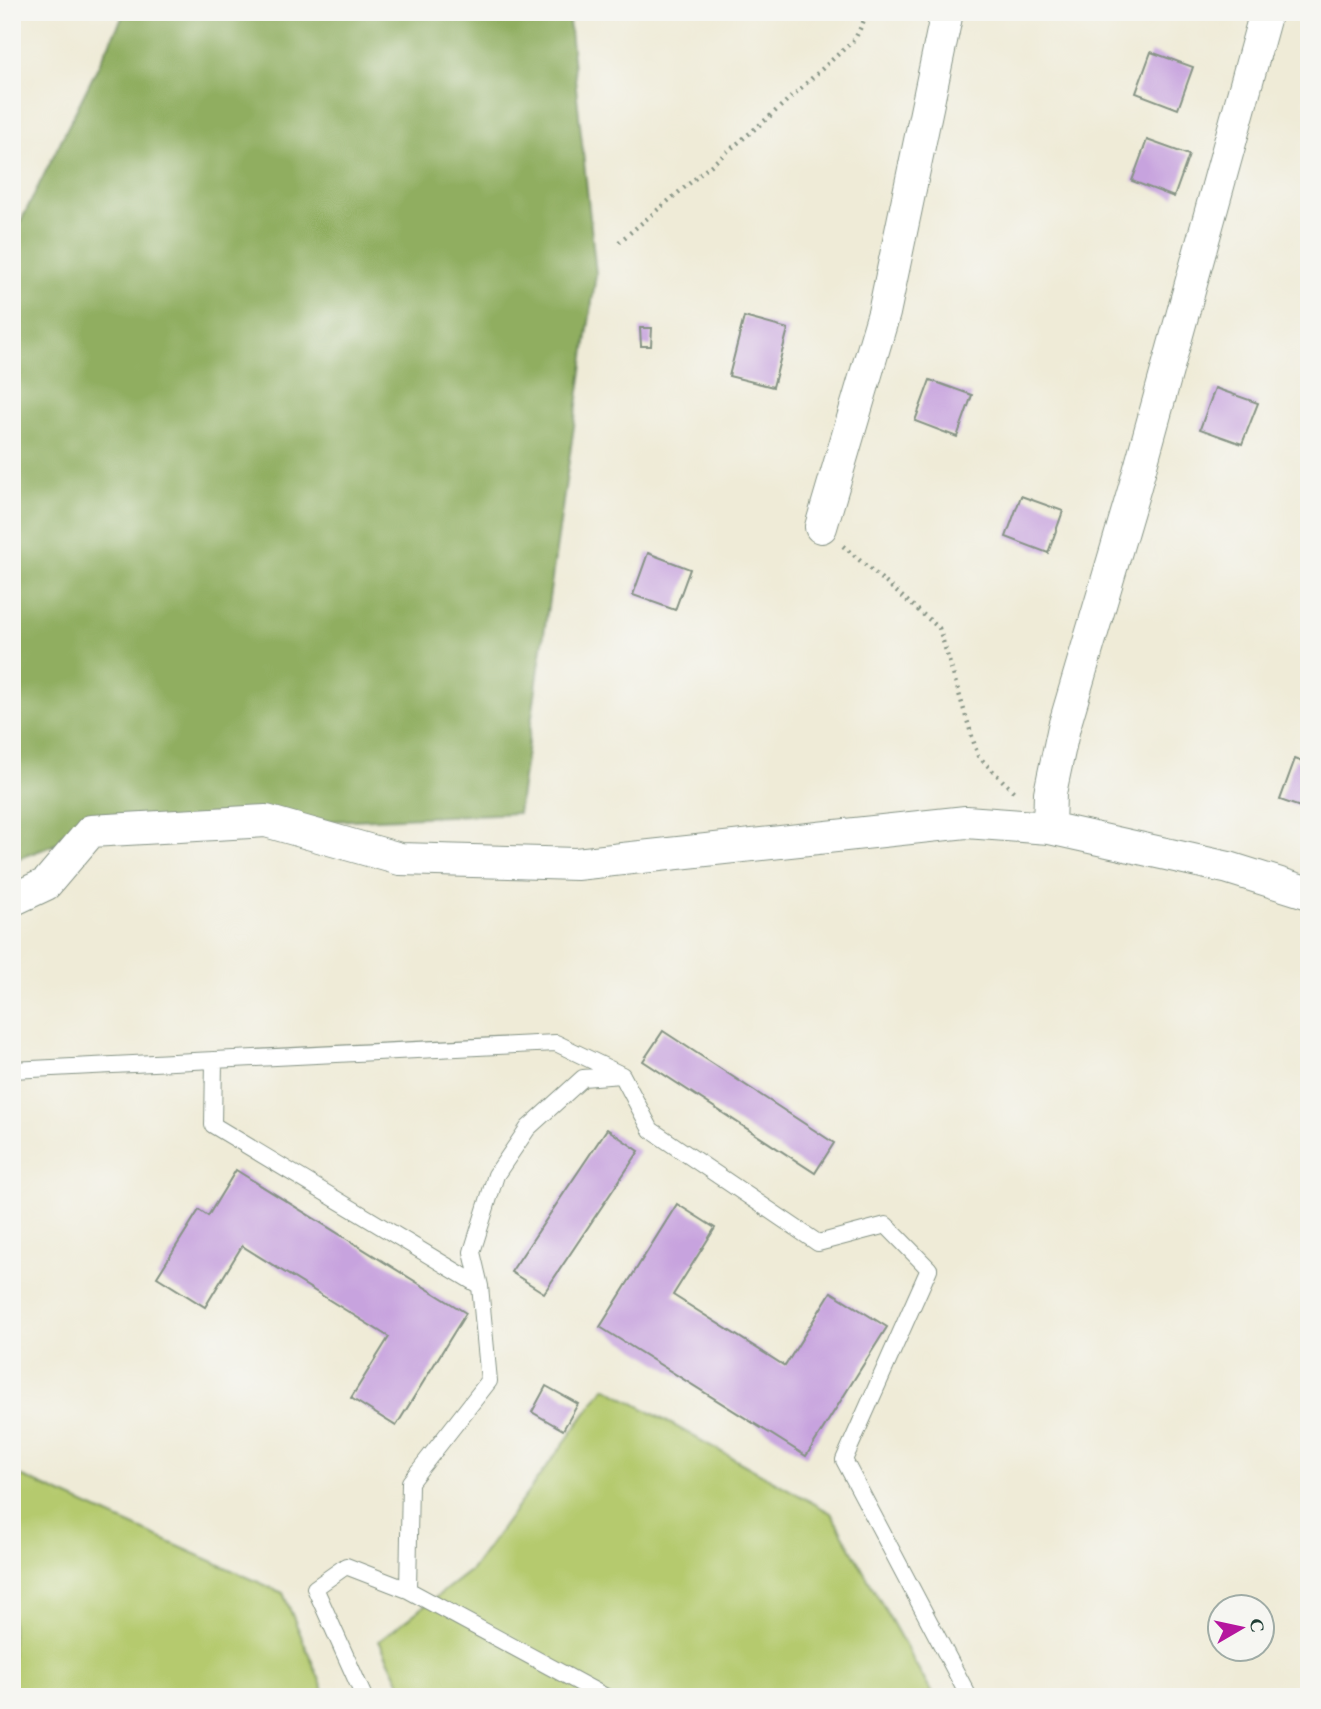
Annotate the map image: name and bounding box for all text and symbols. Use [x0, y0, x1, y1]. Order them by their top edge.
north arrow [1206, 1594, 1276, 1664]
text: С [1244, 1617, 1271, 1634]

